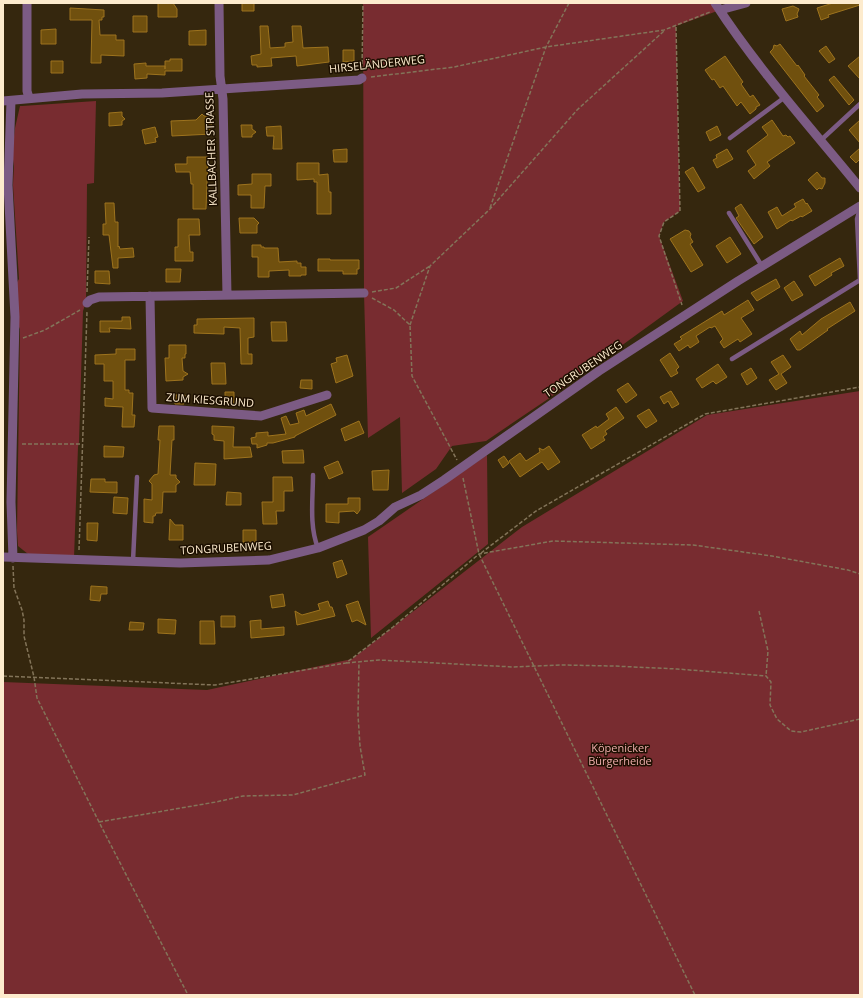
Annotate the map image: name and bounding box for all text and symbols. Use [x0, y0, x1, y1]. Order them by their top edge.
street label: HIRSELÄNDERWEG [328, 51, 426, 76]
street label: KALLBACHER STRASSE [201, 92, 220, 206]
street label: TONGRUBENWEG [541, 337, 625, 400]
street label: ZUM KIESGRUND [166, 389, 255, 410]
street label: TONGRUBENWEG [180, 538, 272, 557]
park label: Köpenicker Bürgerheide [588, 740, 652, 768]

